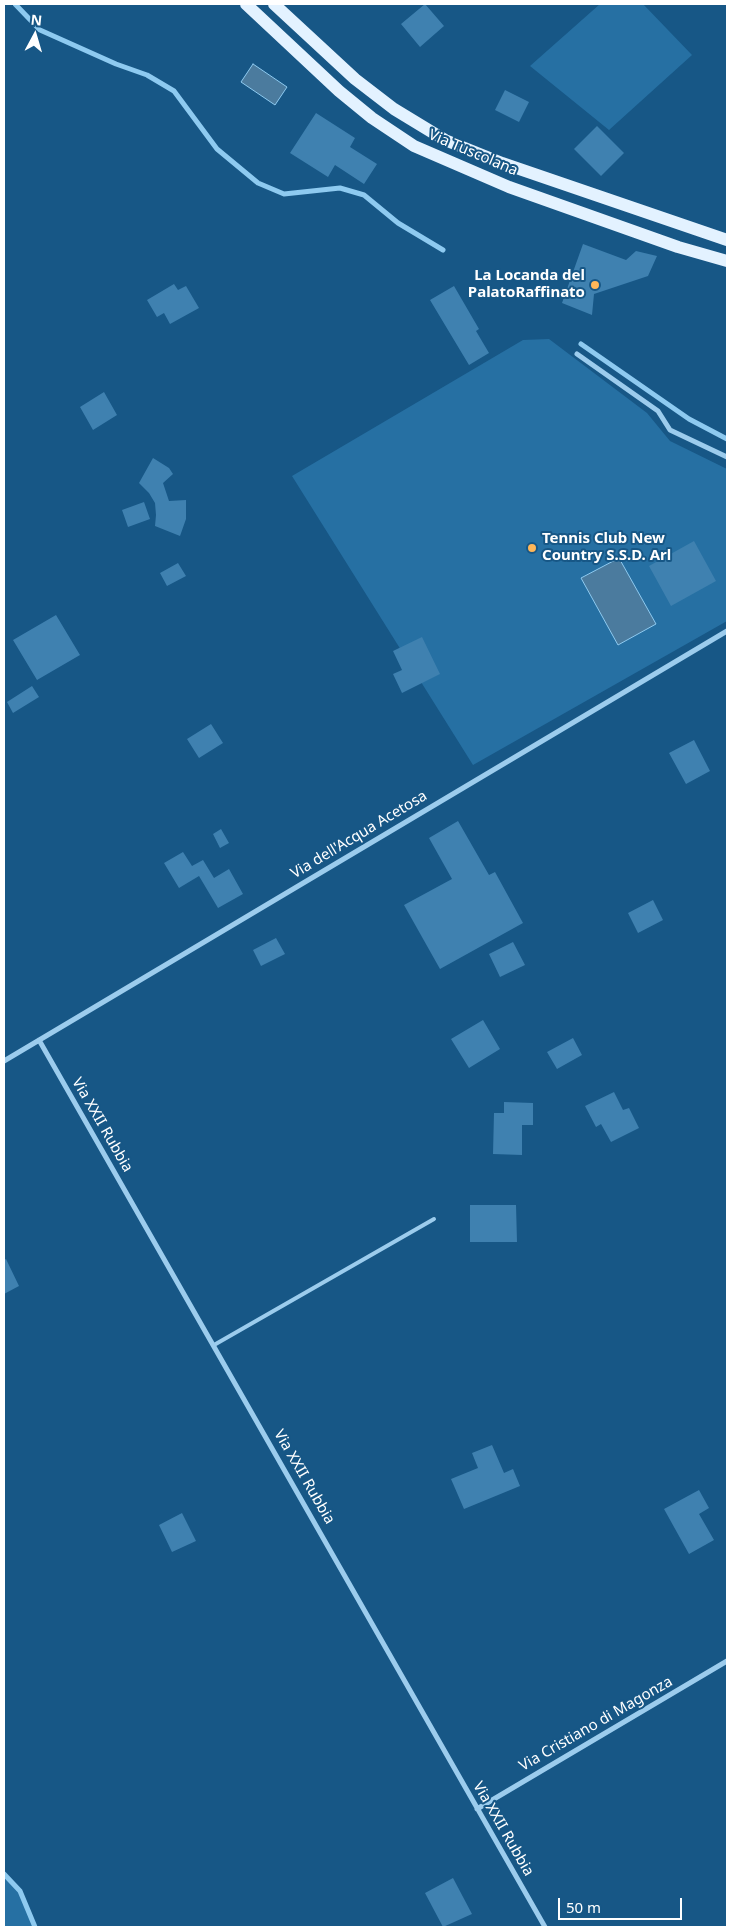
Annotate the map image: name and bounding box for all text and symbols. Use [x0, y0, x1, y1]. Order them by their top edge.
north arrow [10, 10, 60, 60]
text: N [30, 10, 43, 30]
street label: Via Tuscolana [426, 126, 520, 180]
place label: La Locanda del PalatoRaffinato [468, 267, 585, 302]
marker: La Locanda del PalatoRaffinato [589, 279, 601, 291]
place label: Tennis Club New Country S.S.D. Arl [542, 530, 671, 565]
marker: Tennis Club New Country S.S.D. Arl [526, 542, 538, 554]
street label: Via dell'Acqua Acetosa [288, 787, 430, 883]
street label: Via XXII Rubbia [68, 1075, 136, 1175]
street label: Via XXII Rubbia [270, 1427, 338, 1527]
street label: Via Cristiano di Magonza [516, 1673, 676, 1775]
street label: Via XXII Rubbia [469, 1779, 537, 1879]
scale bar [561, 1888, 685, 1920]
text: 50 m [566, 1897, 601, 1917]

